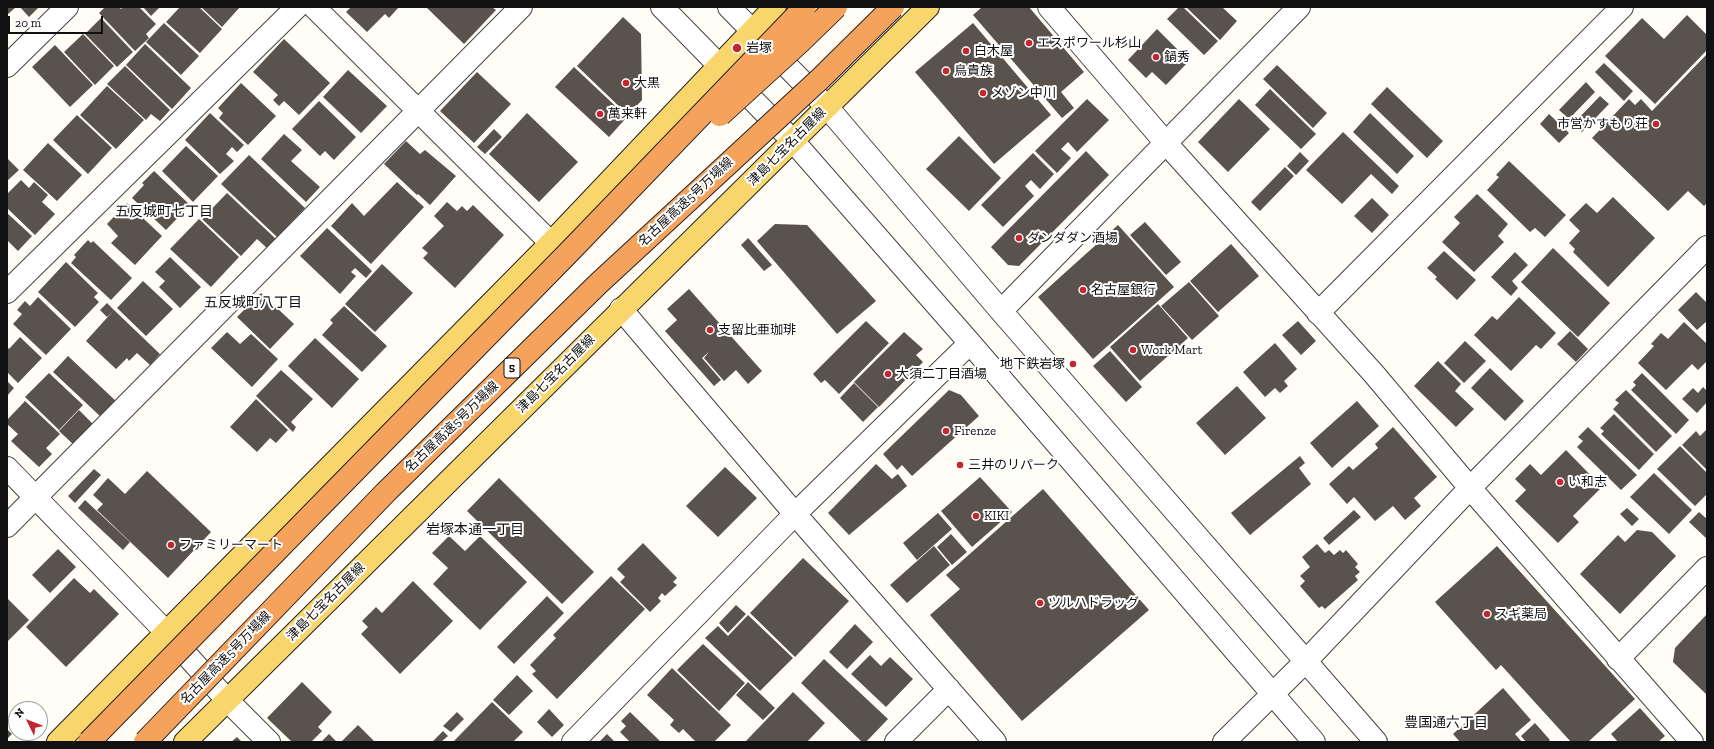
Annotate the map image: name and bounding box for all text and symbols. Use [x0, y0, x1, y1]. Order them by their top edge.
scale bar [10, 8, 105, 34]
text: 20 m [15, 16, 41, 30]
place label: エスポワール杉山 [1037, 35, 1141, 51]
marker: エスポワール杉山 [1024, 38, 1034, 48]
place label: 岩塚 [746, 40, 772, 56]
marker: 岩塚 [731, 42, 743, 54]
place label: 白木屋 [974, 43, 1013, 59]
marker: 白木屋 [961, 46, 971, 56]
place label: 鍋秀 [1164, 49, 1190, 65]
marker: 鍋秀 [1151, 52, 1161, 62]
place label: 鳥貴族 [954, 63, 993, 79]
marker: 鳥貴族 [941, 66, 951, 76]
place label: 大黒 [634, 75, 660, 91]
marker: 大黒 [621, 78, 631, 88]
place label: メゾン中川 [991, 85, 1056, 101]
marker: メゾン中川 [978, 88, 988, 98]
street label: 津島七宝名古屋線 [745, 105, 829, 189]
place label: 萬来軒 [608, 106, 647, 122]
marker: 萬来軒 [595, 109, 605, 119]
place label: 市営かすもり荘 [1557, 116, 1648, 132]
marker: 市営かすもり荘 [1651, 119, 1661, 129]
street label: 名古屋高速5号万場線 [635, 154, 737, 250]
district label: 五反城町七丁目 [115, 204, 213, 220]
place label: ダンダダン酒場 [1027, 230, 1118, 246]
marker: ダンダダン酒場 [1014, 233, 1024, 243]
place label: 名古屋銀行 [1091, 282, 1156, 298]
marker: 名古屋銀行 [1078, 285, 1088, 295]
district label: 五反城町八丁目 [204, 295, 302, 311]
place label: 支留比亜珈琲 [718, 322, 796, 338]
marker: 支留比亜珈琲 [705, 325, 715, 335]
street label: 津島七宝名古屋線 [514, 332, 598, 416]
place label: Work Mart [1141, 342, 1202, 358]
marker: Work Mart [1128, 345, 1138, 355]
place label: 地下鉄岩塚 [1000, 356, 1065, 372]
road number: 5 [504, 358, 520, 378]
marker: 地下鉄岩塚 [1068, 359, 1078, 369]
place label: 大須二丁目酒場 [896, 366, 987, 382]
marker: 大須二丁目酒場 [883, 369, 893, 379]
street label: 名古屋高速5号万場線 [402, 378, 502, 476]
place label: Firenze [954, 423, 996, 439]
marker: Firenze [941, 426, 951, 436]
place label: 三井のリパーク [968, 457, 1059, 473]
marker: 三井のリパーク [955, 460, 965, 470]
place label: い和志 [1568, 474, 1607, 490]
marker: い和志 [1555, 477, 1565, 487]
place label: KIKI [984, 508, 1009, 524]
marker: KIKI [971, 511, 981, 521]
district label: 岩塚本通一丁目 [426, 522, 524, 538]
place label: ファミリーマート [179, 537, 283, 553]
marker: ファミリーマート [166, 540, 176, 550]
street label: 津島七宝名古屋線 [284, 560, 368, 644]
place label: ツルハドラッグ [1048, 595, 1139, 611]
marker: ツルハドラッグ [1035, 598, 1045, 608]
place label: スギ薬局 [1495, 606, 1547, 622]
street label: 名古屋高速5号万場線 [177, 608, 275, 708]
marker: スギ薬局 [1482, 609, 1492, 619]
north arrow [8, 701, 48, 741]
text: N [12, 706, 27, 721]
district label: 豊国通六丁目 [1404, 715, 1488, 731]

